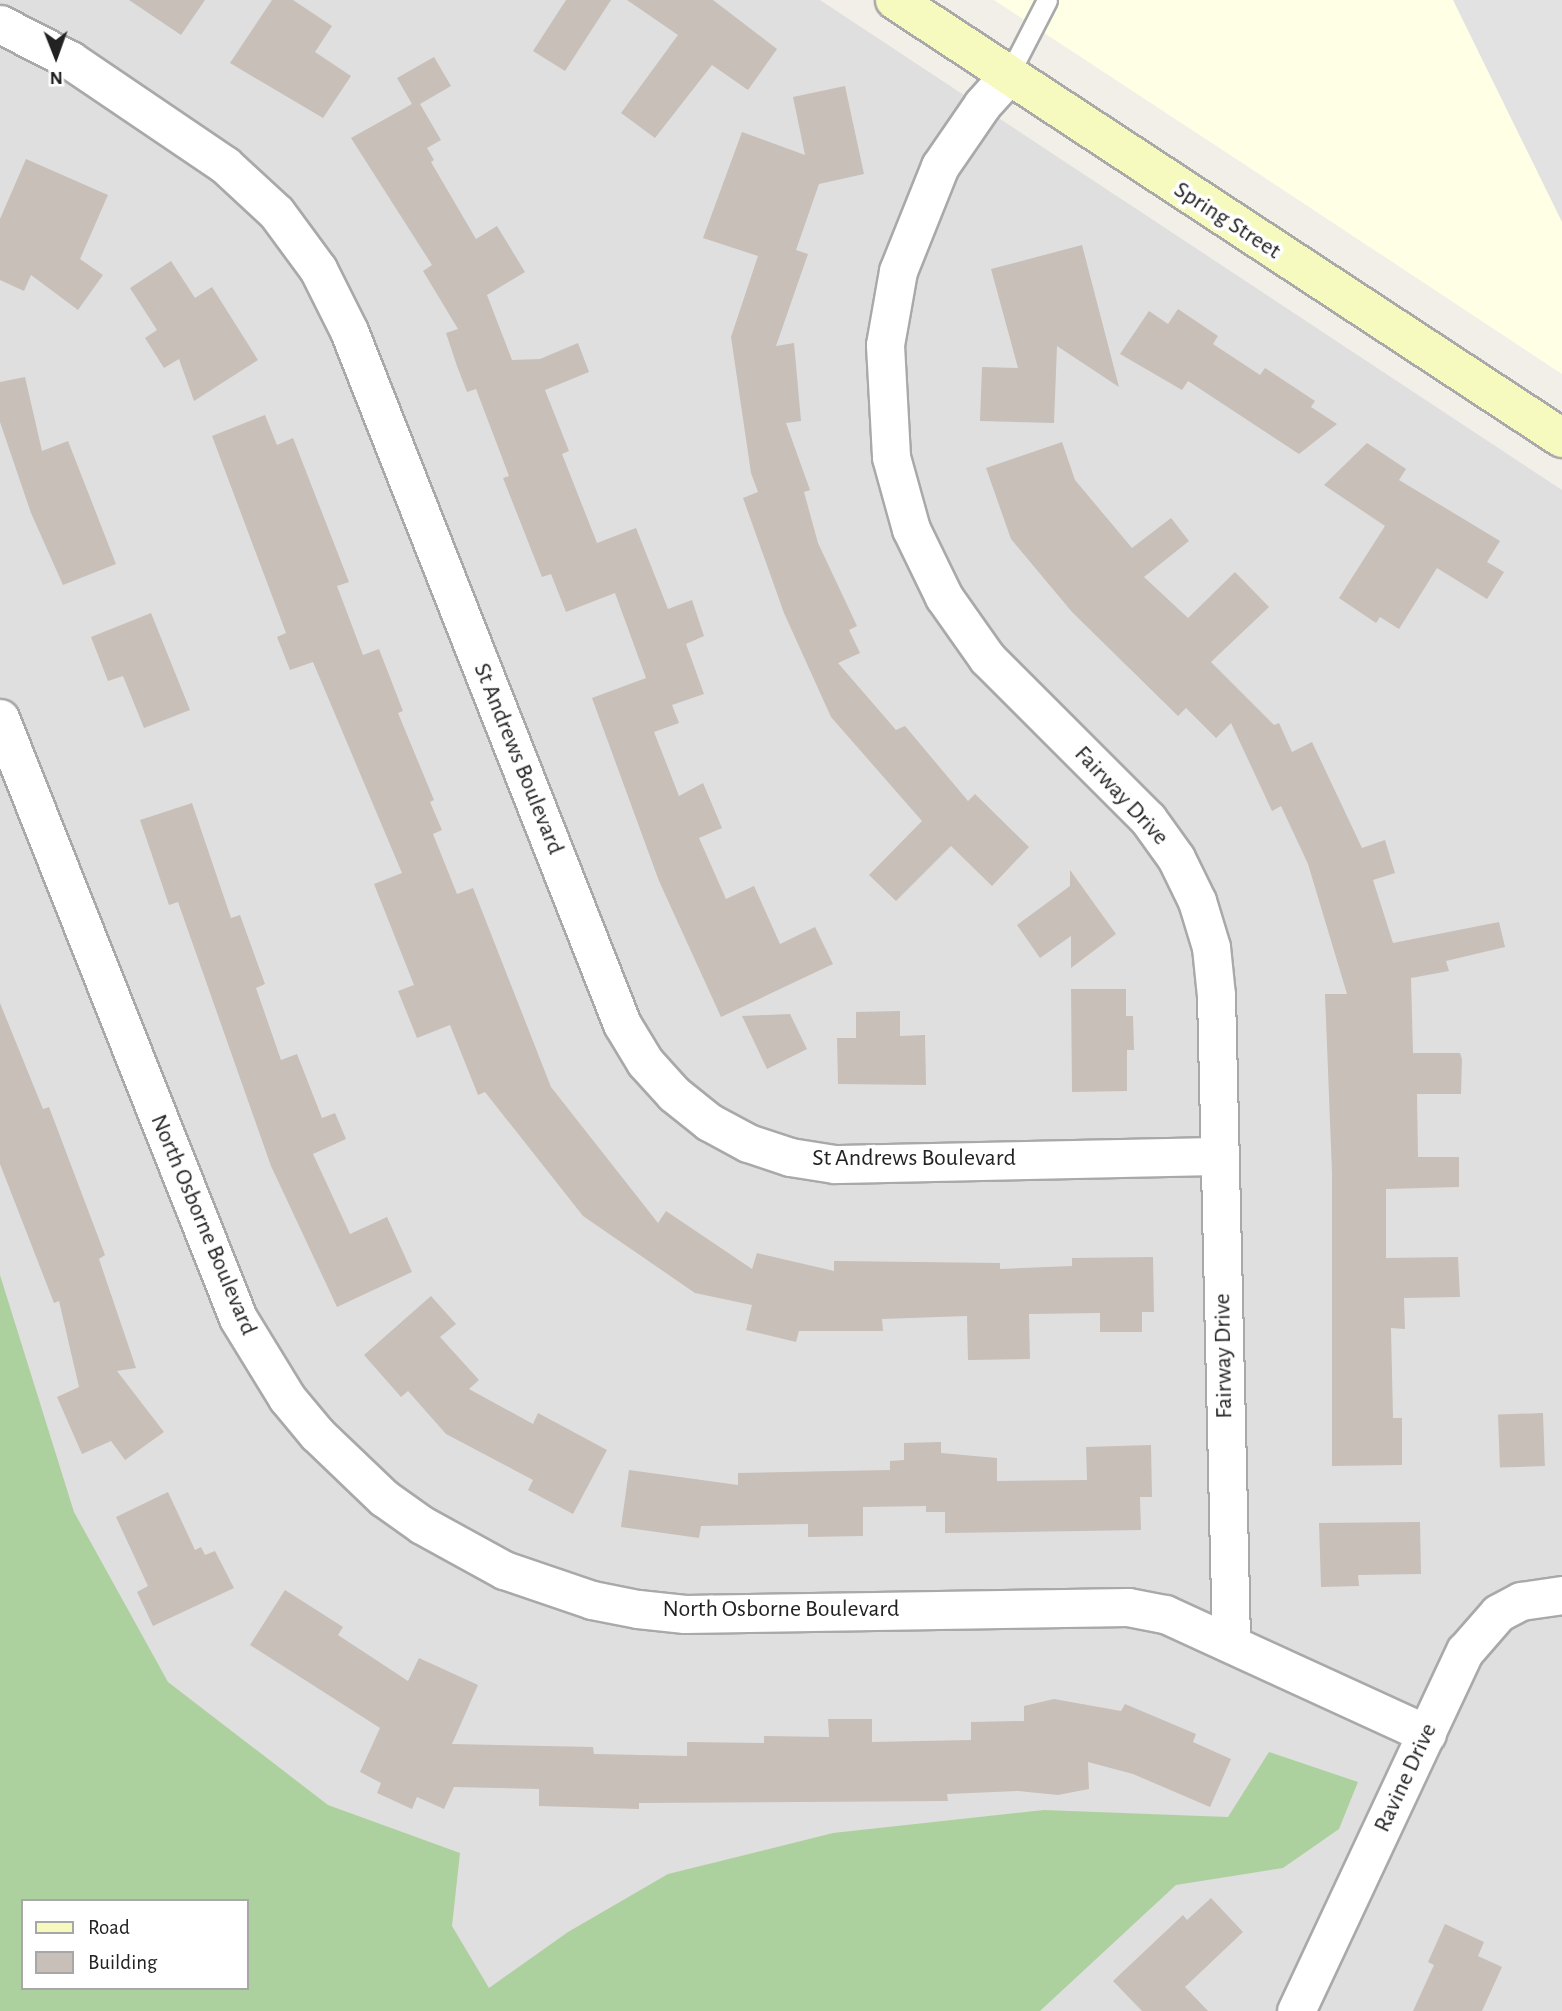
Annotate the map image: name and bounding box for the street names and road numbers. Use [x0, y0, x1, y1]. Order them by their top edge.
street label: Spring Street [1168, 176, 1286, 266]
street label: St Andrews Boulevard [467, 659, 569, 859]
street label: Fairway Drive [1068, 740, 1174, 852]
street label: North Osborne Boulevard [143, 1110, 263, 1340]
street label: St Andrews Boulevard [812, 1145, 1016, 1173]
street label: Fairway Drive [1209, 1293, 1239, 1419]
street label: North Osborne Boulevard [663, 1596, 899, 1624]
street label: Ravine Drive [1368, 1719, 1444, 1837]

